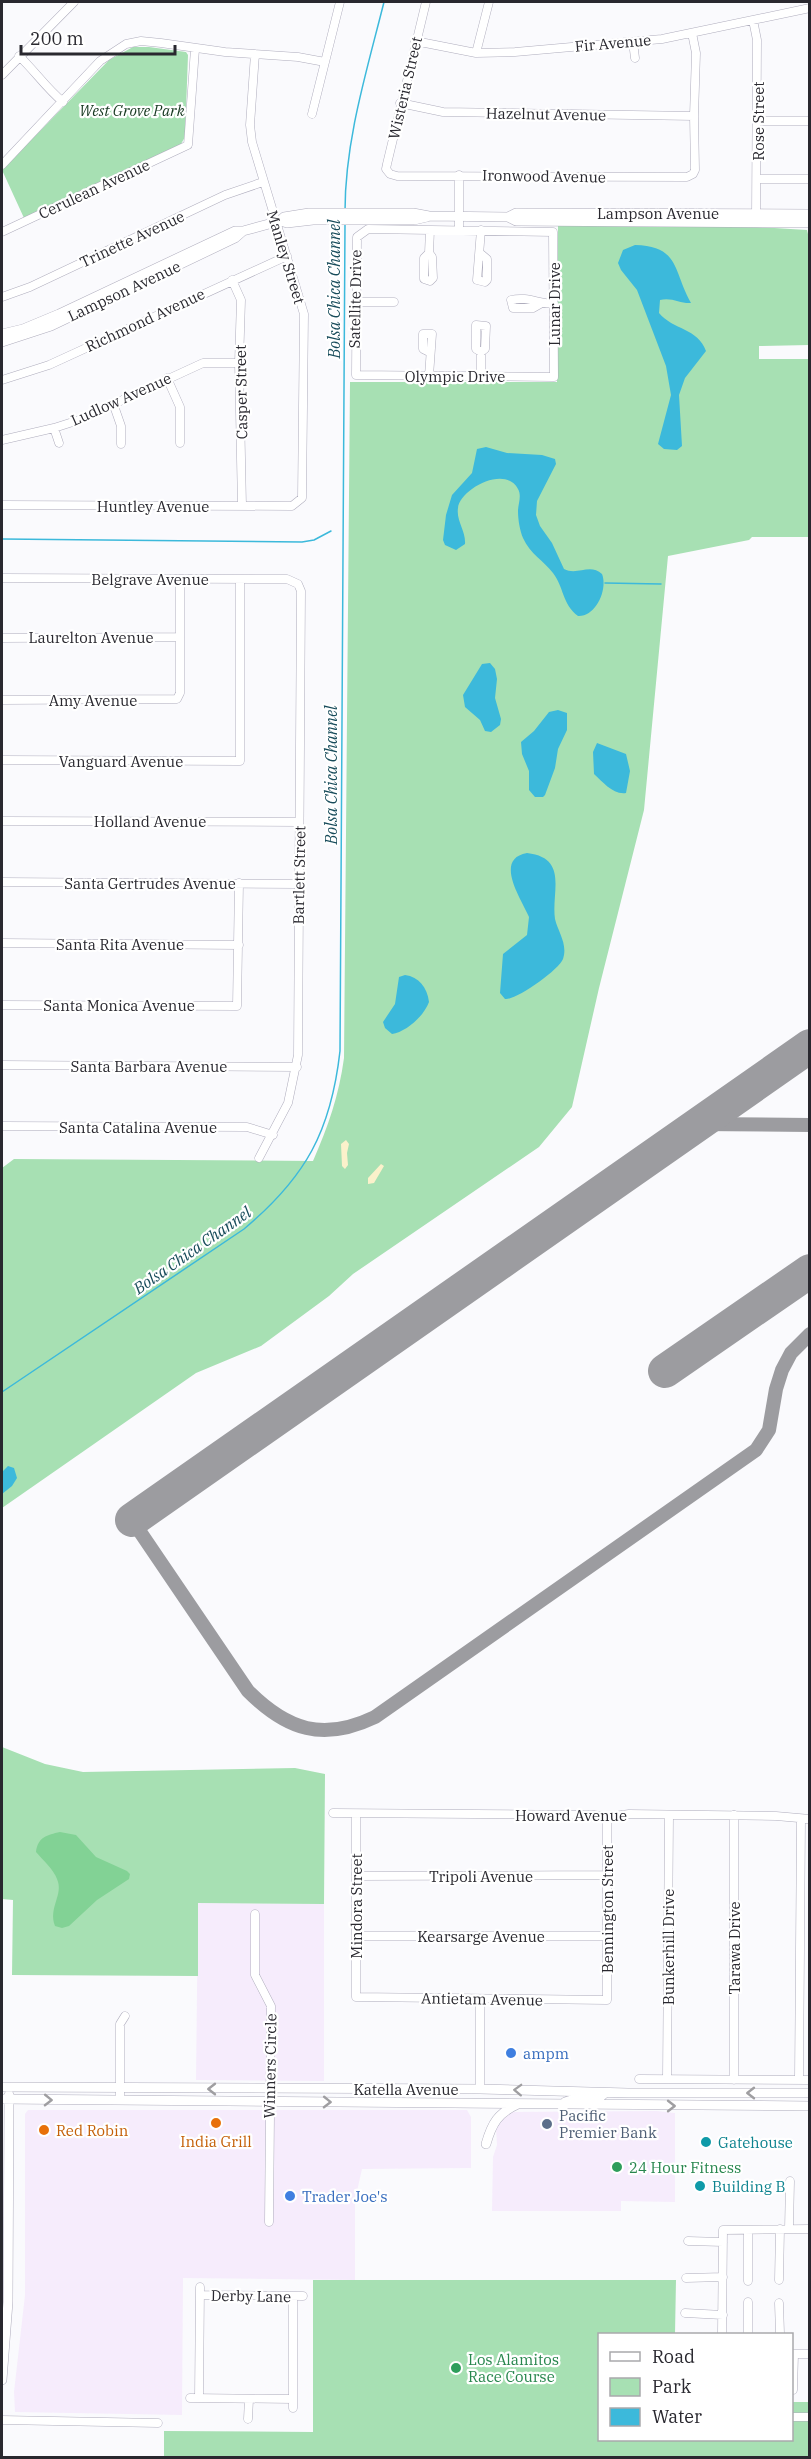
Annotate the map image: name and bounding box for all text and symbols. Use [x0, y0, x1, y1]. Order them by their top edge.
scale bar [21, 18, 176, 56]
text: 200 m [30, 27, 84, 50]
street label: Fir Avenue [574, 30, 652, 56]
street label: Wisteria Street [384, 35, 426, 141]
street label: Rose Street [749, 81, 768, 161]
park label: West Grove Park [79, 101, 185, 120]
street label: Hazelnut Avenue [486, 103, 606, 125]
street label: Cerulean Avenue [35, 155, 153, 223]
street label: Ironwood Avenue [482, 165, 606, 187]
street label: Lampson Avenue [597, 204, 719, 223]
street label: Trinette Avenue [77, 206, 187, 272]
street label: Manley Street [263, 208, 309, 306]
water label: Bolsa Chica Channel [324, 219, 344, 360]
street label: Satellite Drive [345, 250, 365, 348]
street label: Lampson Avenue [65, 257, 183, 325]
street label: Lunar Drive [545, 262, 564, 346]
street label: Richmond Avenue [82, 284, 208, 356]
street label: Casper Street [231, 344, 251, 440]
street label: Olympic Drive [405, 367, 505, 386]
street label: Ludlow Avenue [68, 368, 174, 430]
street label: Huntley Avenue [97, 497, 209, 516]
street label: Belgrave Avenue [91, 570, 209, 589]
street label: Laurelton Avenue [28, 628, 154, 647]
street label: Amy Avenue [49, 691, 137, 710]
water label: Bolsa Chica Channel [321, 705, 341, 846]
street label: Vanguard Avenue [59, 752, 183, 771]
street label: Holland Avenue [94, 812, 206, 831]
street label: Bartlett Street [289, 825, 309, 925]
street label: Santa Gertrudes Avenue [64, 874, 236, 893]
street label: Santa Rita Avenue [56, 935, 184, 954]
street label: Santa Monica Avenue [43, 996, 195, 1015]
street label: Santa Barbara Avenue [71, 1057, 227, 1076]
street label: Santa Catalina Avenue [59, 1118, 217, 1137]
water label: Bolsa Chica Channel [129, 1202, 255, 1299]
street label: Howard Avenue [515, 1806, 627, 1825]
street label: Bennington Street [598, 1845, 617, 1973]
street label: Mindora Street [347, 1853, 366, 1959]
street label: Tripoli Avenue [429, 1867, 533, 1886]
street label: Bunkerhill Drive [659, 1889, 678, 2005]
street label: Tarawa Drive [725, 1901, 744, 1995]
street label: Kearsarge Avenue [417, 1927, 545, 1946]
street label: Antietam Avenue [421, 1988, 543, 2010]
street label: Winners Circle [260, 2013, 280, 2119]
place label: ampm [523, 2044, 569, 2063]
marker: ampm [504, 2046, 518, 2060]
street label: Katella Avenue [353, 2080, 459, 2099]
one-way arrow [207, 2083, 216, 2095]
one-way arrow [513, 2083, 522, 2096]
one-way arrow [747, 2087, 756, 2099]
one-way arrow [43, 2094, 52, 2106]
one-way arrow [322, 2095, 331, 2108]
one-way arrow [667, 2100, 676, 2112]
place label: Pacific Premier Bank [559, 2106, 657, 2142]
marker: India Grill [209, 2116, 223, 2130]
marker: Pacific Premier Bank [540, 2117, 554, 2131]
place label: Red Robin [56, 2121, 129, 2140]
marker: Red Robin [37, 2123, 51, 2137]
place label: India Grill [180, 2132, 252, 2151]
place label: Gatehouse [718, 2133, 793, 2152]
marker: Gatehouse [699, 2135, 713, 2149]
place label: 24 Hour Fitness [629, 2158, 741, 2177]
marker: 24 Hour Fitness [610, 2160, 624, 2174]
place label: Building B [712, 2177, 786, 2196]
marker: Building B [693, 2179, 707, 2193]
place label: Trader Joe's [302, 2187, 388, 2206]
marker: Trader Joe's [283, 2189, 297, 2203]
street label: Derby Lane [211, 2286, 291, 2306]
legend [598, 2333, 793, 2441]
text: Road [652, 2345, 695, 2368]
place label: Los Alamitos Race Course [468, 2350, 559, 2386]
marker: Los Alamitos Race Course [449, 2361, 463, 2375]
text: Park [652, 2375, 692, 2398]
text: Water [652, 2405, 702, 2428]

